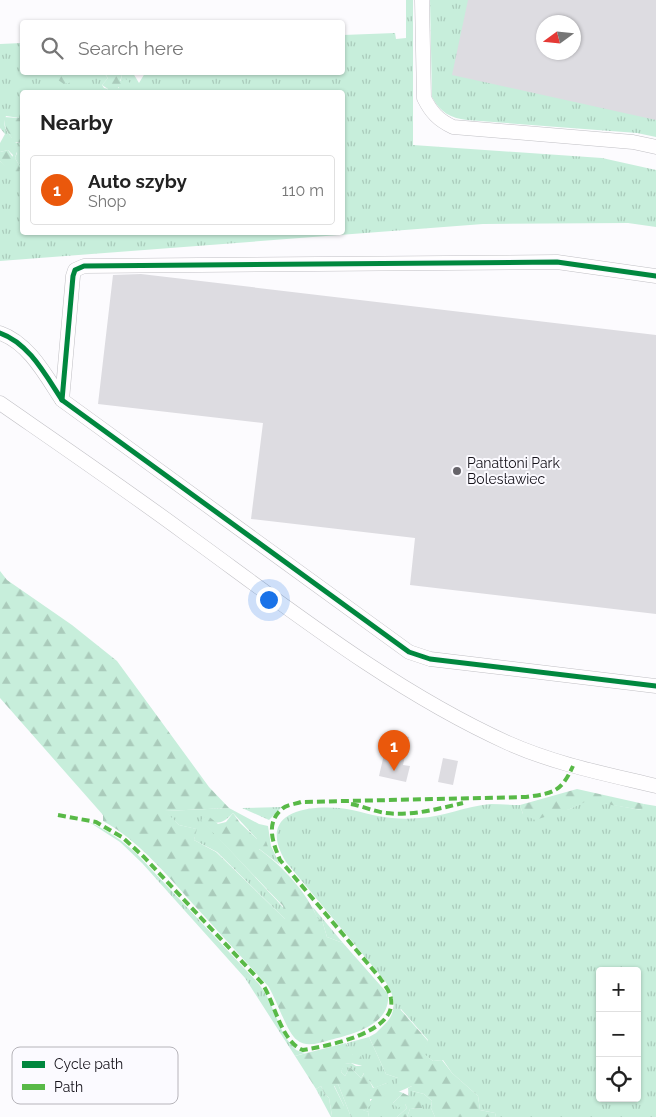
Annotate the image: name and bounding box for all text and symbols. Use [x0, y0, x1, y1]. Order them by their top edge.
north arrow [536, 15, 581, 60]
search box [20, 20, 345, 75]
icon: search [38, 34, 66, 62]
text: Search here [78, 37, 184, 59]
text: Nearby [40, 110, 113, 135]
text: Auto szyby [88, 170, 187, 192]
text: 1 [53, 181, 61, 200]
text: 110 m [282, 181, 324, 200]
text: Shop [88, 192, 126, 211]
place label: Panattoni Park Bolesławiec [467, 455, 561, 487]
marker: Panattoni Park Bolesławiec [451, 465, 463, 477]
your location [256, 587, 282, 613]
pin: 1 [378, 730, 410, 771]
map controls [596, 967, 641, 1102]
button: + [596, 967, 641, 1012]
button: − [596, 1012, 641, 1057]
legend [12, 1047, 178, 1104]
text: Cycle path [54, 1056, 123, 1072]
button: locate [596, 1057, 641, 1102]
text: Path [54, 1079, 83, 1095]

